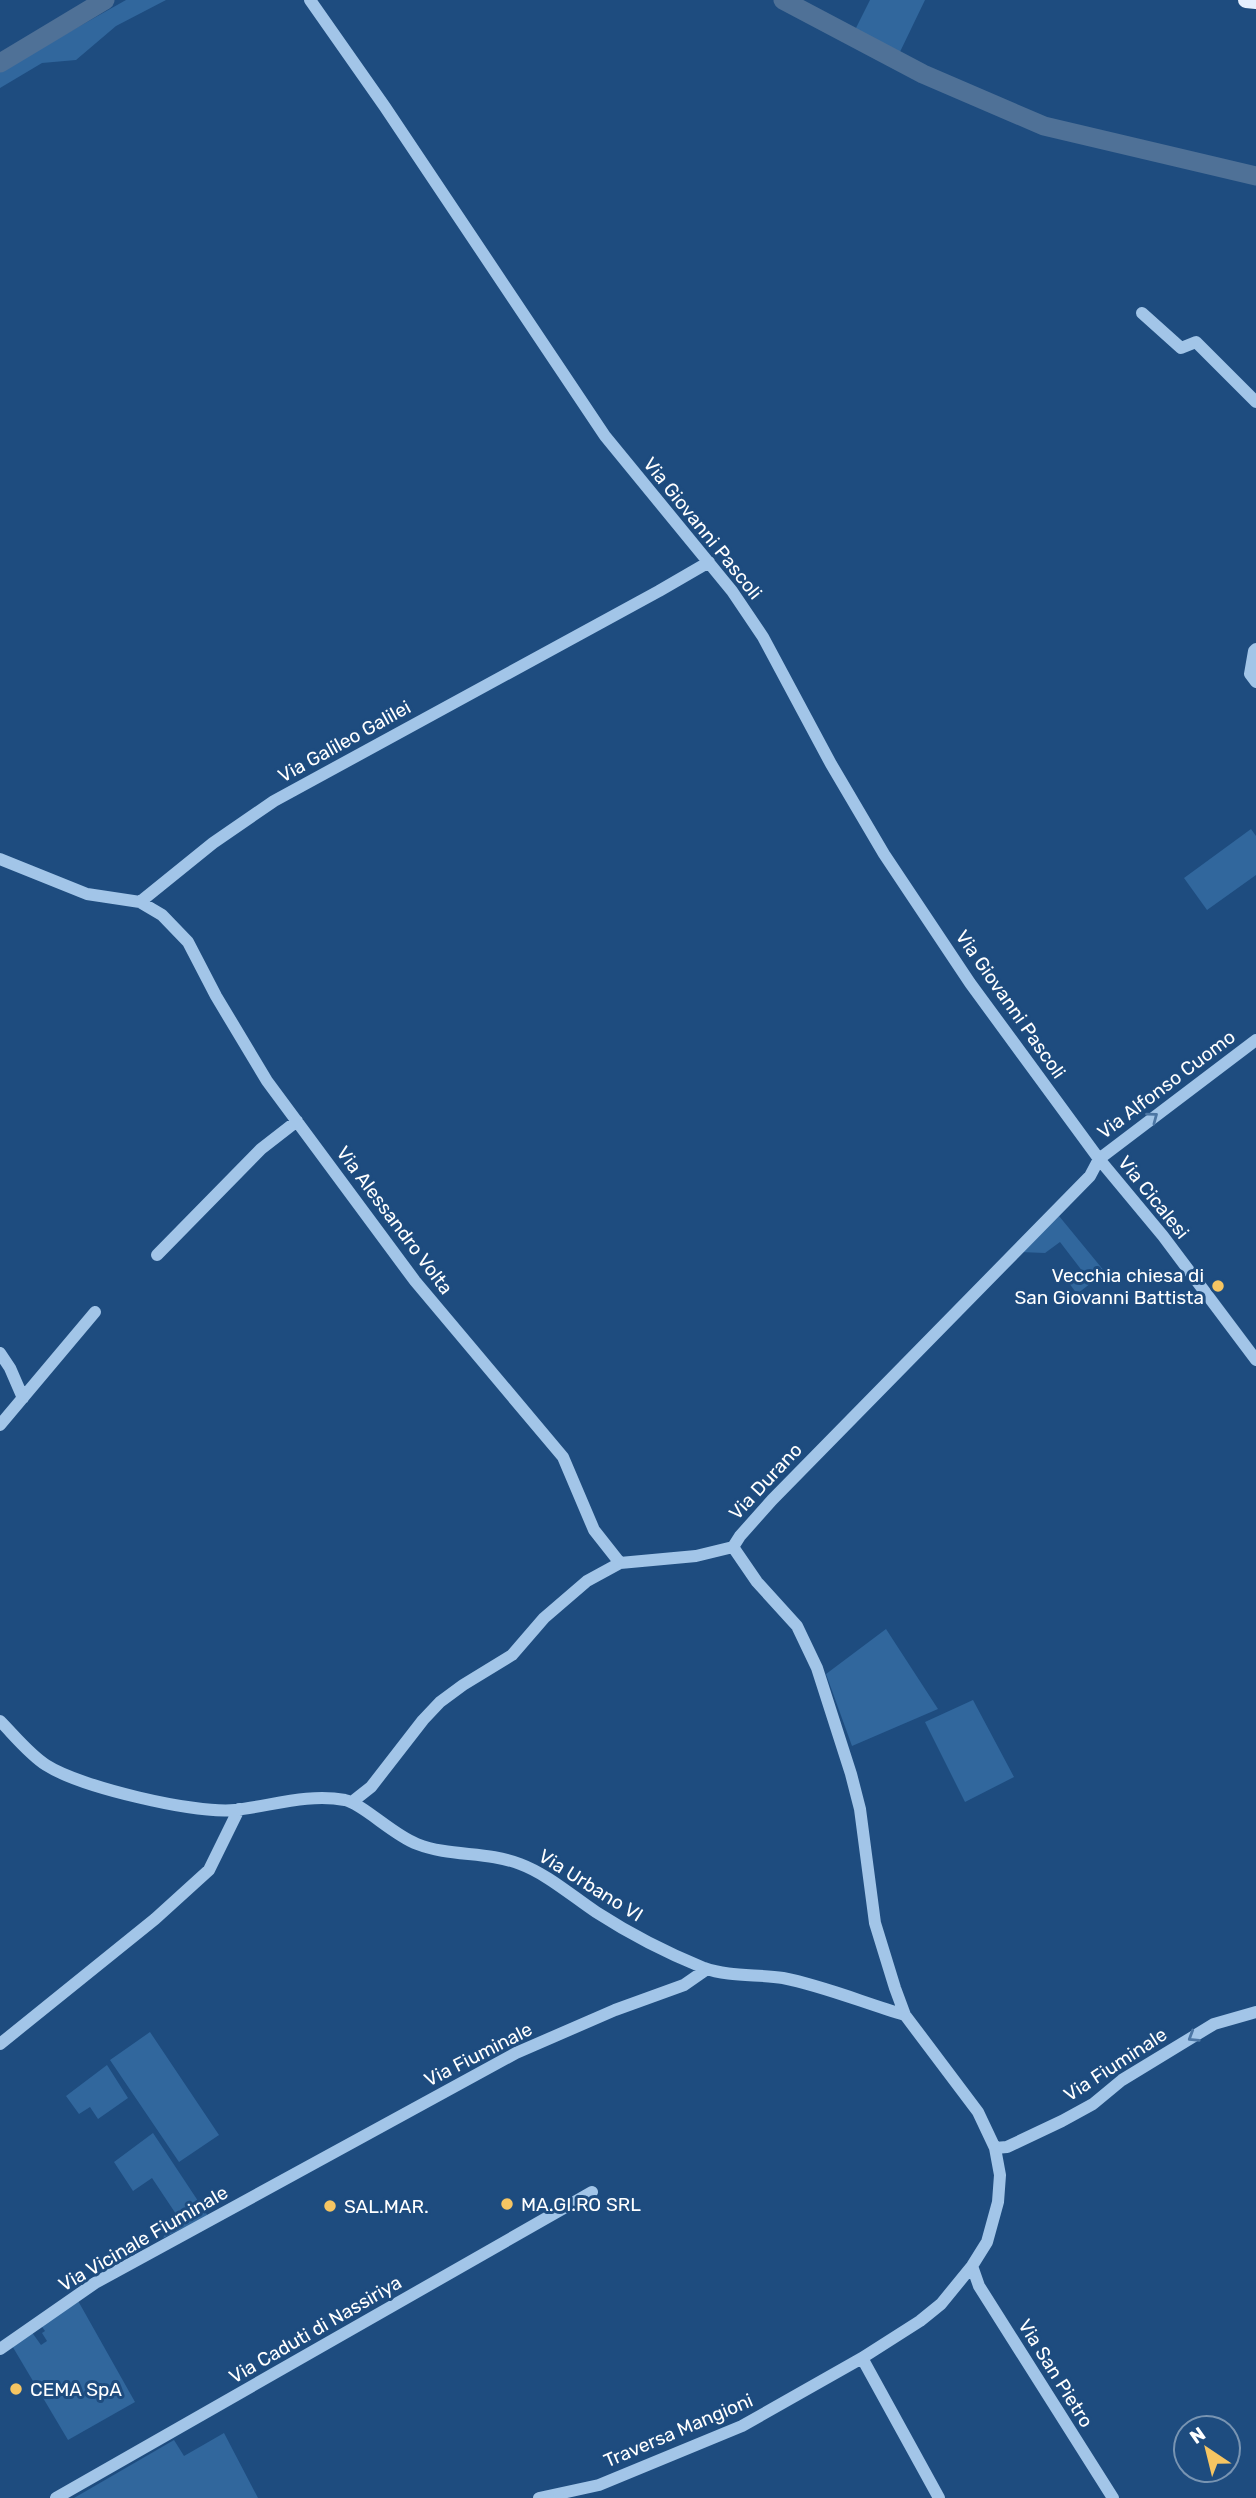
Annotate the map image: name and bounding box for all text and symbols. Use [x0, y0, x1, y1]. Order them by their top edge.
street label: Via Giovanni Pascoli [638, 453, 767, 604]
street label: Via Galileo Galilei [274, 695, 415, 787]
street label: Via Giovanni Pascoli [951, 926, 1070, 1083]
street label: Via Alfonso Cuomo [1093, 1025, 1240, 1144]
one-way arrow [1145, 1113, 1158, 1126]
street label: Via Alessandro Volta [331, 1142, 458, 1299]
street label: Via Cicalesi [1113, 1151, 1194, 1243]
place label: Vecchia chiesa di San Giovanni Battista [1014, 1264, 1204, 1309]
marker: Vecchia chiesa di San Giovanni Battista [1210, 1278, 1226, 1294]
street label: Via Durano [724, 1438, 807, 1525]
street label: Via Urbano VI [534, 1844, 647, 1927]
street label: Via Fiuminale [420, 2017, 536, 2091]
street label: Via Fiuminale [1060, 2023, 1171, 2106]
one-way arrow [1188, 2028, 1201, 2041]
street label: Via Vicinale Fiuminale [55, 2181, 232, 2296]
place label: MA.GI.RO SRL [521, 2193, 641, 2216]
place label: SAL.MAR. [344, 2195, 429, 2218]
marker: MA.GI.RO SRL [499, 2196, 515, 2212]
marker: SAL.MAR. [322, 2198, 338, 2214]
street label: Via Caduti di Nassiriya [225, 2271, 406, 2388]
street label: Via San Pietro [1013, 2315, 1098, 2432]
place label: CEMA SpA [30, 2378, 122, 2401]
marker: CEMA SpA [8, 2381, 24, 2397]
street label: Traversa Mangioni [600, 2389, 756, 2472]
north arrow [1172, 2414, 1242, 2484]
text: N [1185, 2422, 1210, 2449]

